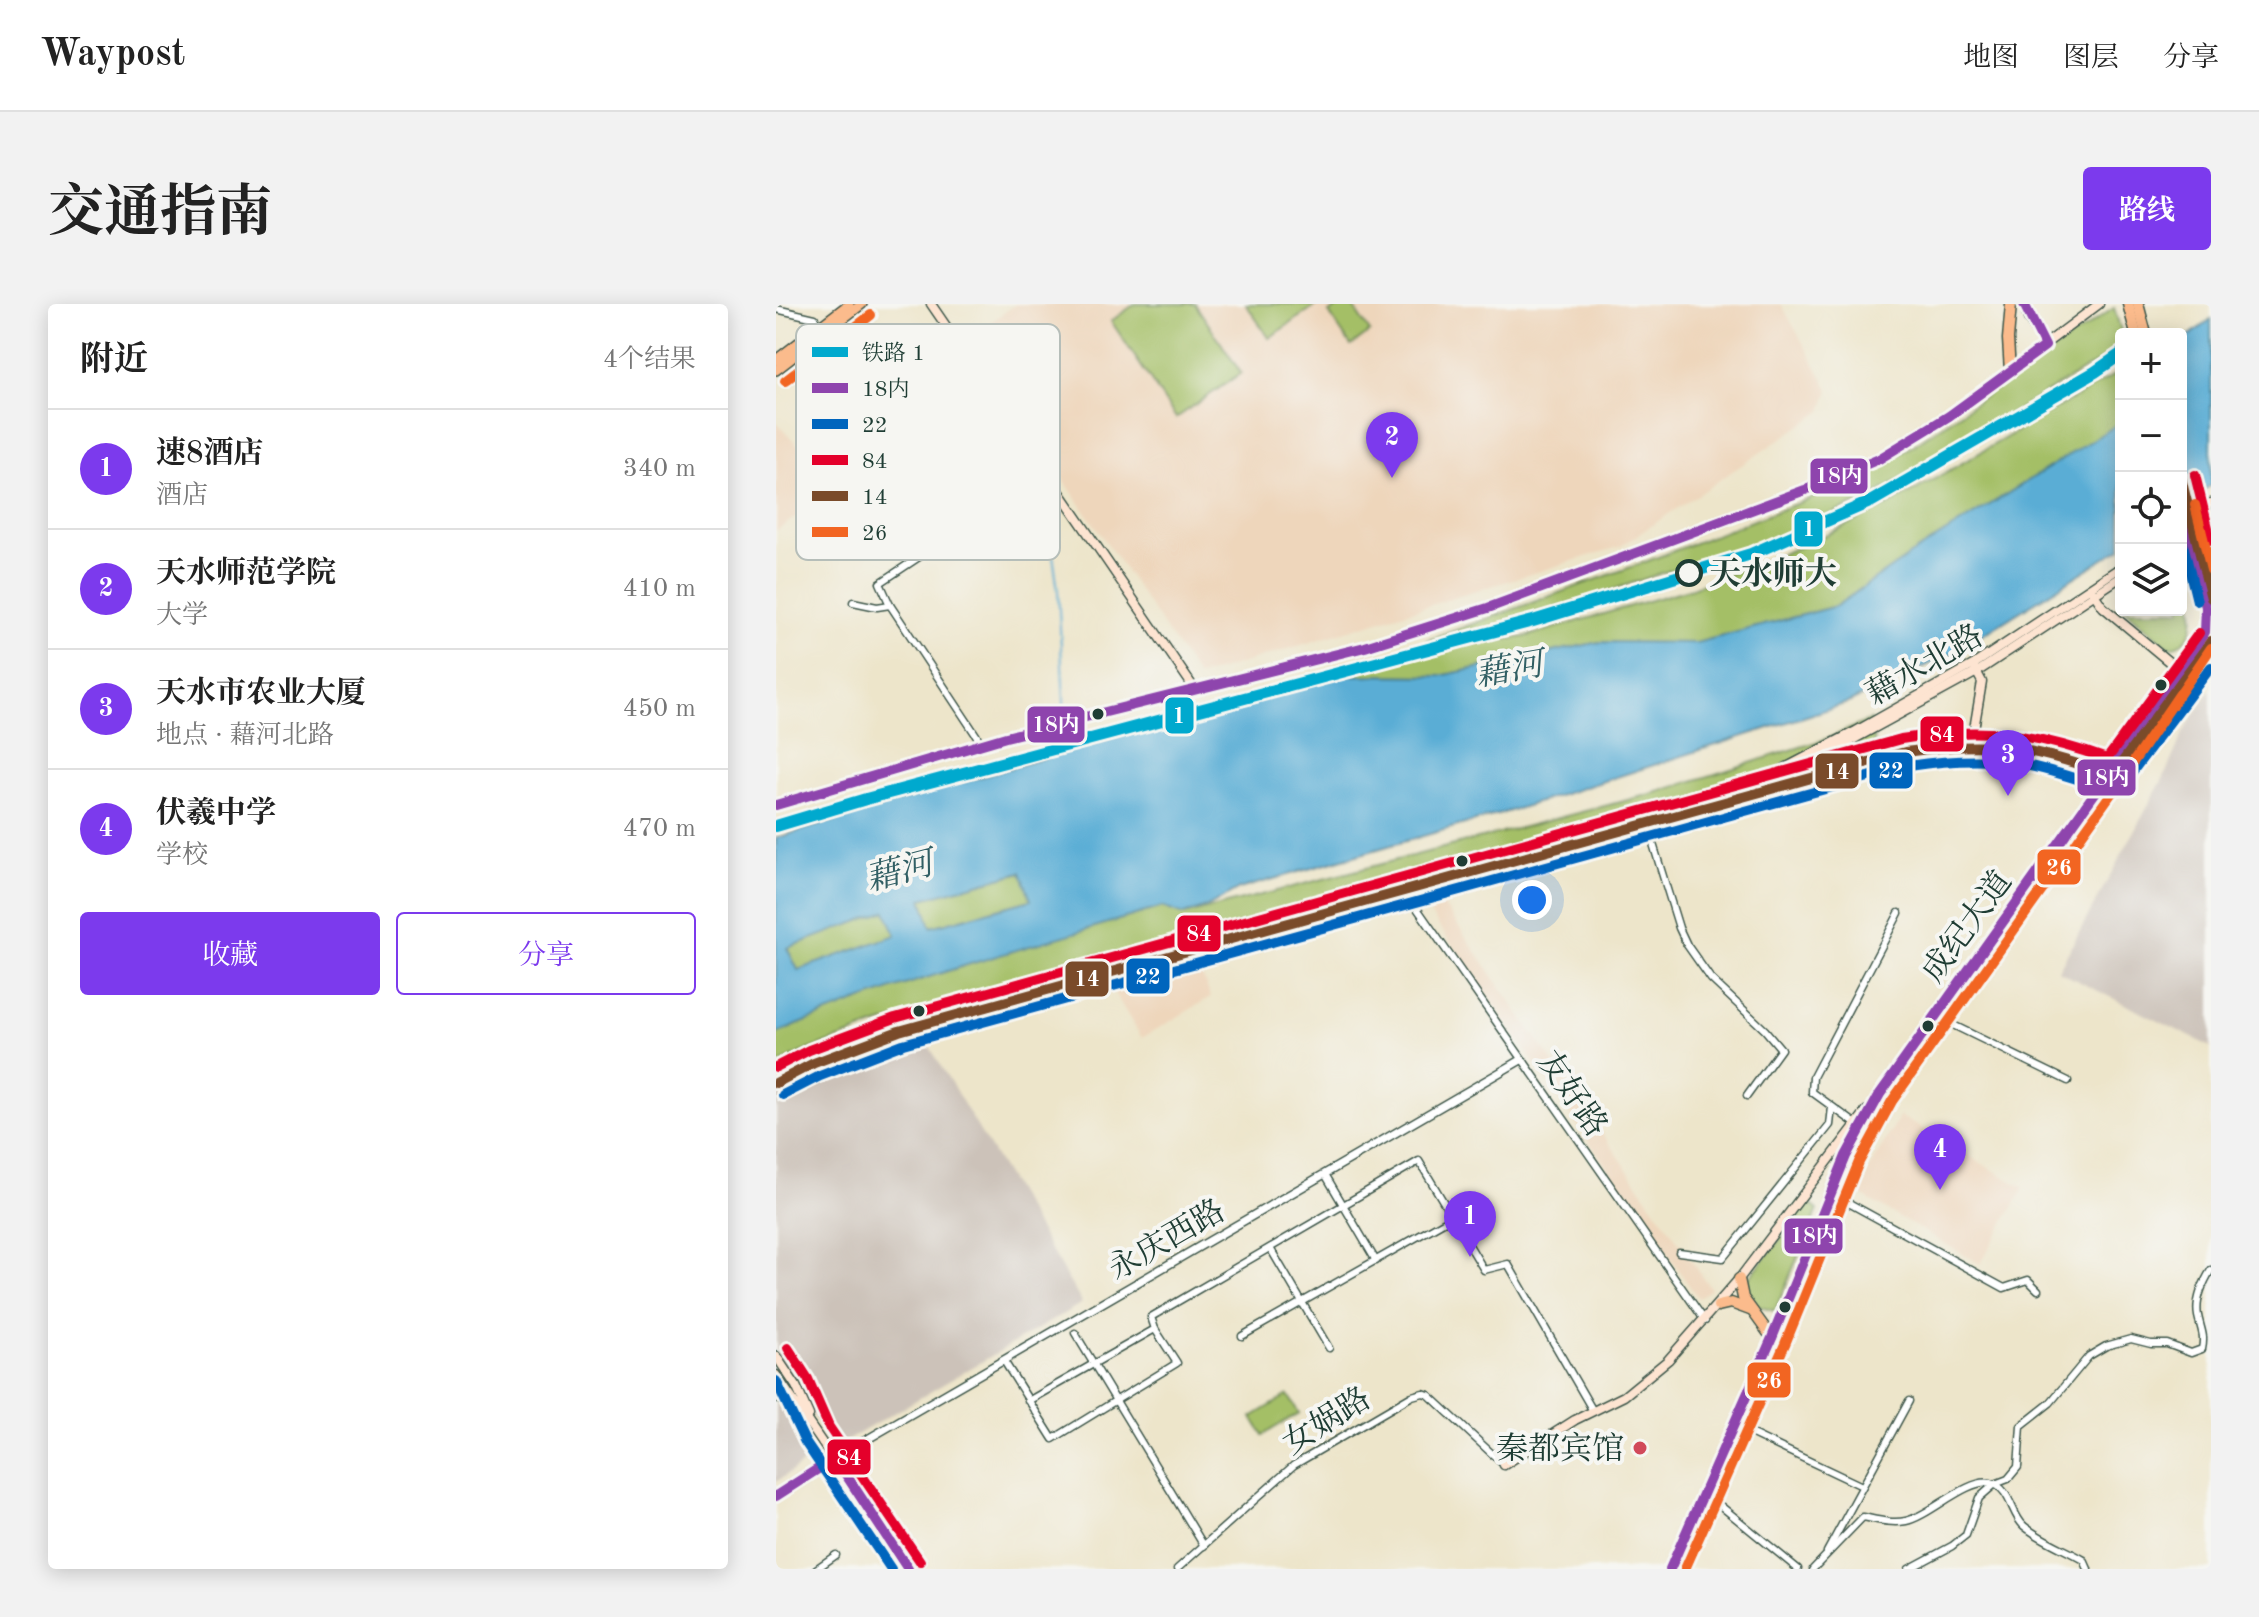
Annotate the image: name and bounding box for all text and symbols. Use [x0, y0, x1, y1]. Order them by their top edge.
text: Waypost [40, 36, 185, 74]
text: 地图 [1963, 45, 2019, 73]
text: 图层 [2063, 45, 2119, 73]
text: 分享 [2163, 45, 2219, 73]
button: 路线 [2083, 167, 2211, 250]
text: 交通指南 [48, 187, 272, 243]
legend [796, 324, 1060, 560]
map controls [2115, 328, 2187, 616]
button: + [2115, 328, 2187, 400]
text: 铁路 1 [862, 341, 925, 365]
text: 附近 [80, 344, 148, 378]
text: 4个结果 [603, 347, 696, 373]
text: 18内 [862, 377, 910, 401]
button: − [2115, 400, 2187, 472]
pin: 2 [1366, 412, 1418, 478]
text: 22 [862, 415, 888, 437]
text: 速8酒店 [156, 439, 263, 469]
text: 84 [862, 451, 888, 473]
text: 1 [98, 456, 114, 482]
text: 340 m [623, 456, 696, 482]
line badge: 18内 [1809, 457, 1869, 495]
text: 18内 [1815, 464, 1863, 488]
button: locate [2115, 472, 2187, 544]
text: 酒店 [156, 483, 208, 509]
text: 14 [862, 487, 888, 509]
line badge: 1 [1793, 510, 1824, 548]
text: 1 [1803, 519, 1815, 541]
text: 26 [862, 523, 888, 545]
button: layers [2115, 544, 2187, 616]
place label: 天水师大 [1709, 556, 1837, 592]
text: 天水师范学院 [156, 559, 336, 589]
marker: 天水师大 [1676, 560, 1702, 586]
text: 2 [98, 576, 114, 602]
text: 410 m [623, 576, 696, 602]
text: 大学 [156, 603, 208, 629]
street label: 藉水北路 [1860, 617, 1989, 712]
water label: 藉河 [1473, 644, 1552, 694]
unlabelled marker [2153, 677, 2169, 693]
text: 天水市农业大厦 [156, 679, 366, 709]
text: 3 [98, 696, 114, 722]
text: 450 m [623, 696, 696, 722]
line badge: 1 [1164, 696, 1195, 735]
line badge: 18内 [1026, 705, 1086, 744]
unlabelled marker [1090, 706, 1106, 722]
text: 1 [1173, 706, 1185, 728]
text: 18内 [1032, 713, 1080, 737]
line badge: 84 [1919, 715, 1965, 753]
text: 地点 · 藉河北路 [156, 723, 334, 749]
text: 84 [1929, 725, 1955, 747]
pin: 3 [1982, 730, 2034, 796]
line badge: 22 [1868, 751, 1914, 790]
line badge: 14 [1814, 752, 1860, 790]
line badge: 18内 [2076, 758, 2137, 797]
text: 22 [1878, 761, 1904, 783]
text: 14 [1824, 762, 1850, 784]
text: 18内 [2082, 766, 2130, 790]
text: 伏羲中学 [156, 799, 276, 829]
text: 4 [98, 816, 114, 842]
text: 470 m [623, 816, 696, 842]
text: 学校 [156, 843, 208, 869]
water label: 藉河 [862, 843, 943, 898]
line badge: 26 [2036, 848, 2082, 886]
unlabelled marker [1454, 853, 1470, 869]
text: 26 [2046, 858, 2072, 880]
street label: 成纪大道 [1915, 865, 2019, 989]
your location [1512, 880, 1552, 920]
button: 收藏 [80, 912, 380, 995]
button: 分享 [396, 912, 696, 995]
line badge: 84 [1176, 914, 1222, 953]
text: 84 [1186, 924, 1212, 946]
line badge: 22 [1125, 957, 1171, 995]
line badge: 14 [1064, 960, 1110, 998]
text: 22 [1135, 967, 1161, 989]
text: 14 [1074, 969, 1100, 991]
unlabelled marker [911, 1003, 927, 1019]
unlabelled marker [1920, 1018, 1936, 1034]
street label: 友好路 [1530, 1044, 1614, 1143]
pin: 4 [1914, 1124, 1966, 1190]
pin: 1 [1444, 1191, 1496, 1257]
street label: 永庆西路 [1102, 1192, 1231, 1287]
line badge: 18内 [1783, 1217, 1844, 1255]
text: 18内 [1790, 1224, 1838, 1248]
unlabelled marker [1777, 1299, 1793, 1315]
line badge: 26 [1746, 1361, 1792, 1399]
text: 26 [1756, 1371, 1782, 1393]
street label: 女娲路 [1277, 1381, 1377, 1462]
place label: 秦都宾馆 [1496, 1431, 1624, 1467]
line badge: 84 [826, 1438, 872, 1476]
marker: 秦都宾馆 [1631, 1439, 1649, 1457]
text: 84 [836, 1448, 862, 1470]

